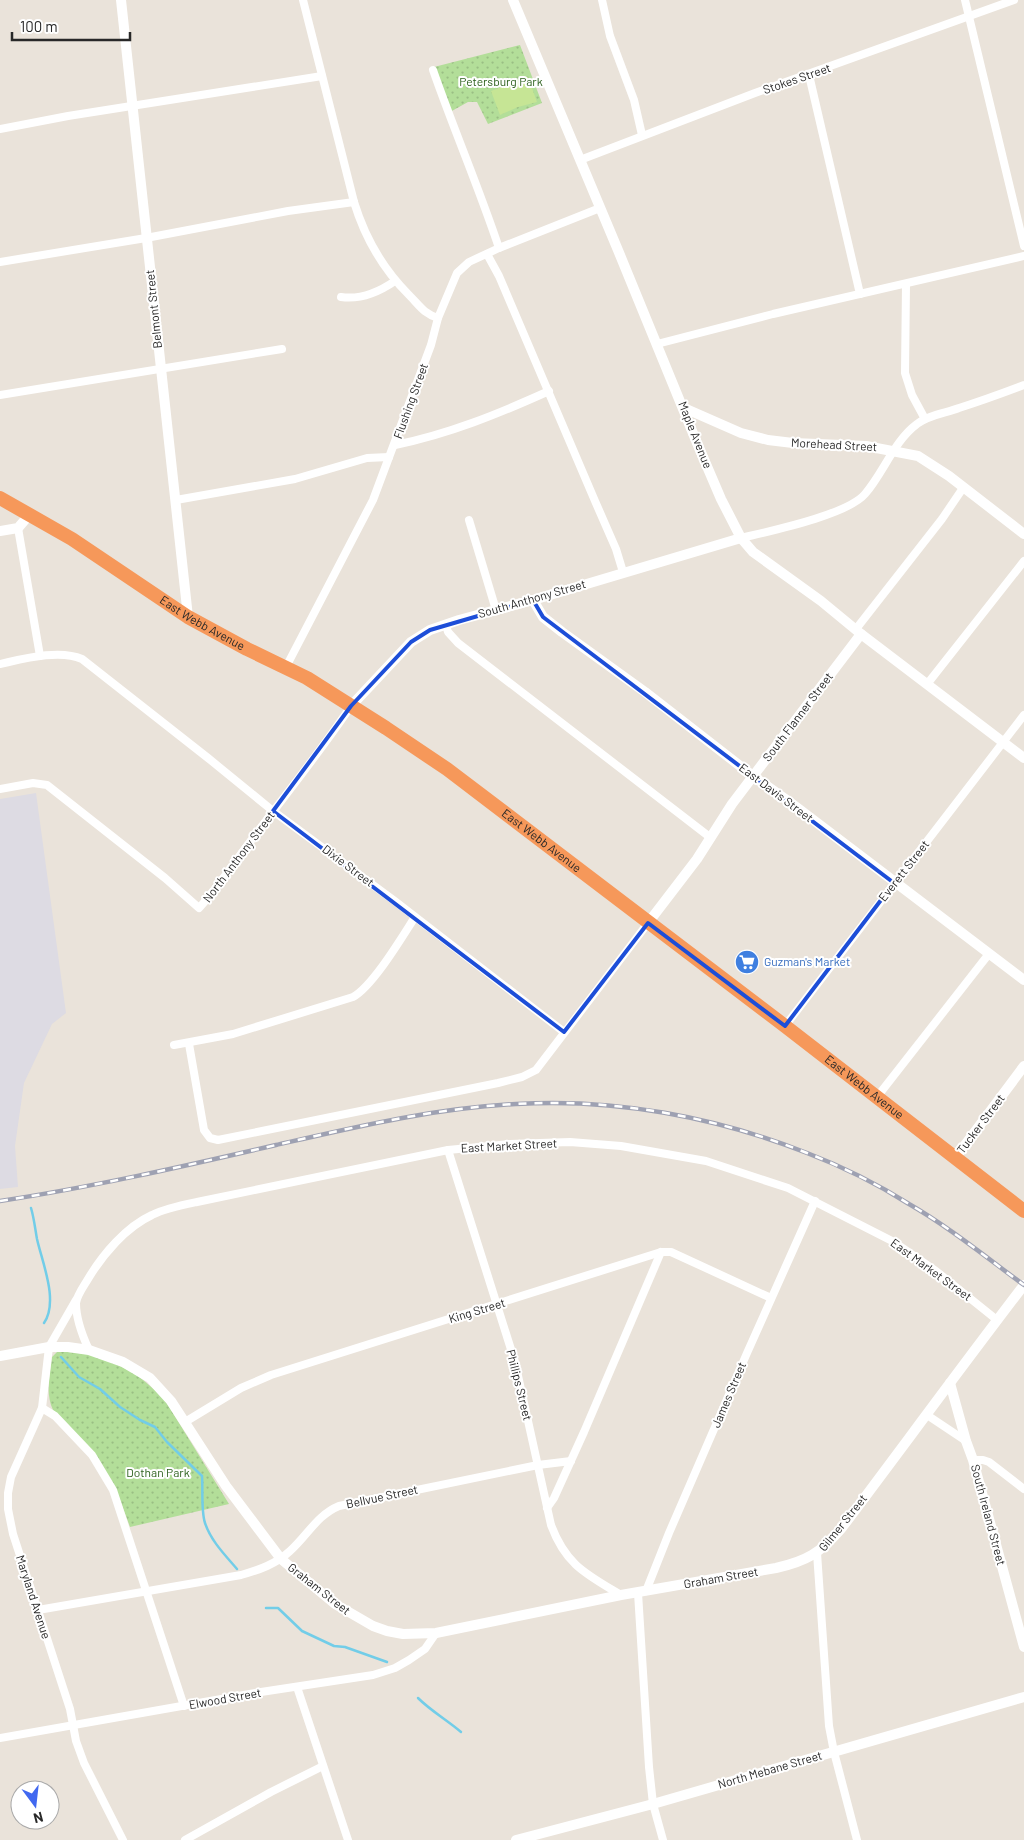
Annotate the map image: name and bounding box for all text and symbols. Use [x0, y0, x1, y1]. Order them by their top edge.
scale bar [12, 10, 130, 42]
text: 100 m [20, 17, 58, 35]
street label: Stokes Street [761, 60, 832, 96]
park label: Petersburg Park [459, 74, 543, 88]
street label: Belmont Street [142, 269, 164, 349]
street label: Flushing Street [390, 361, 430, 440]
street label: Maple Avenue [676, 399, 716, 470]
street label: Morehead Street [791, 435, 878, 453]
street label: South Anthony Street [476, 576, 587, 620]
street label: East Webb Avenue [158, 592, 248, 652]
street label: South Flanner Street [759, 669, 835, 764]
street label: East Davis Street [737, 760, 816, 825]
street label: East Webb Avenue [500, 805, 584, 875]
street label: North Anthony Street [199, 808, 277, 905]
street label: Everett Street [875, 837, 931, 904]
street label: Dixie Street [320, 841, 377, 889]
supermarket icon: Guzman's Market [734, 949, 760, 975]
place label: Guzman's Market [764, 954, 850, 968]
street label: East Webb Avenue [822, 1052, 907, 1121]
street label: Tucker Street [953, 1091, 1007, 1156]
street label: East Market Street [460, 1135, 558, 1155]
street label: East Market Street [888, 1235, 975, 1303]
street label: King Street [447, 1295, 507, 1325]
street label: Phillips Street [504, 1348, 536, 1422]
street label: James Street [708, 1360, 748, 1430]
street label: South Ireland Street [969, 1463, 1009, 1567]
park label: Dothan Park [126, 1465, 190, 1479]
street label: Bellvue Street [345, 1482, 419, 1510]
street label: Gilmer Street [815, 1491, 869, 1554]
street label: Maryland Avenue [14, 1553, 54, 1640]
street label: Graham Street [286, 1559, 354, 1617]
street label: Graham Street [682, 1564, 759, 1590]
street label: Elwood Street [188, 1685, 262, 1711]
street label: North Mebane Street [716, 1747, 824, 1791]
north arrow [10, 1780, 60, 1830]
text: N [32, 1809, 45, 1827]

